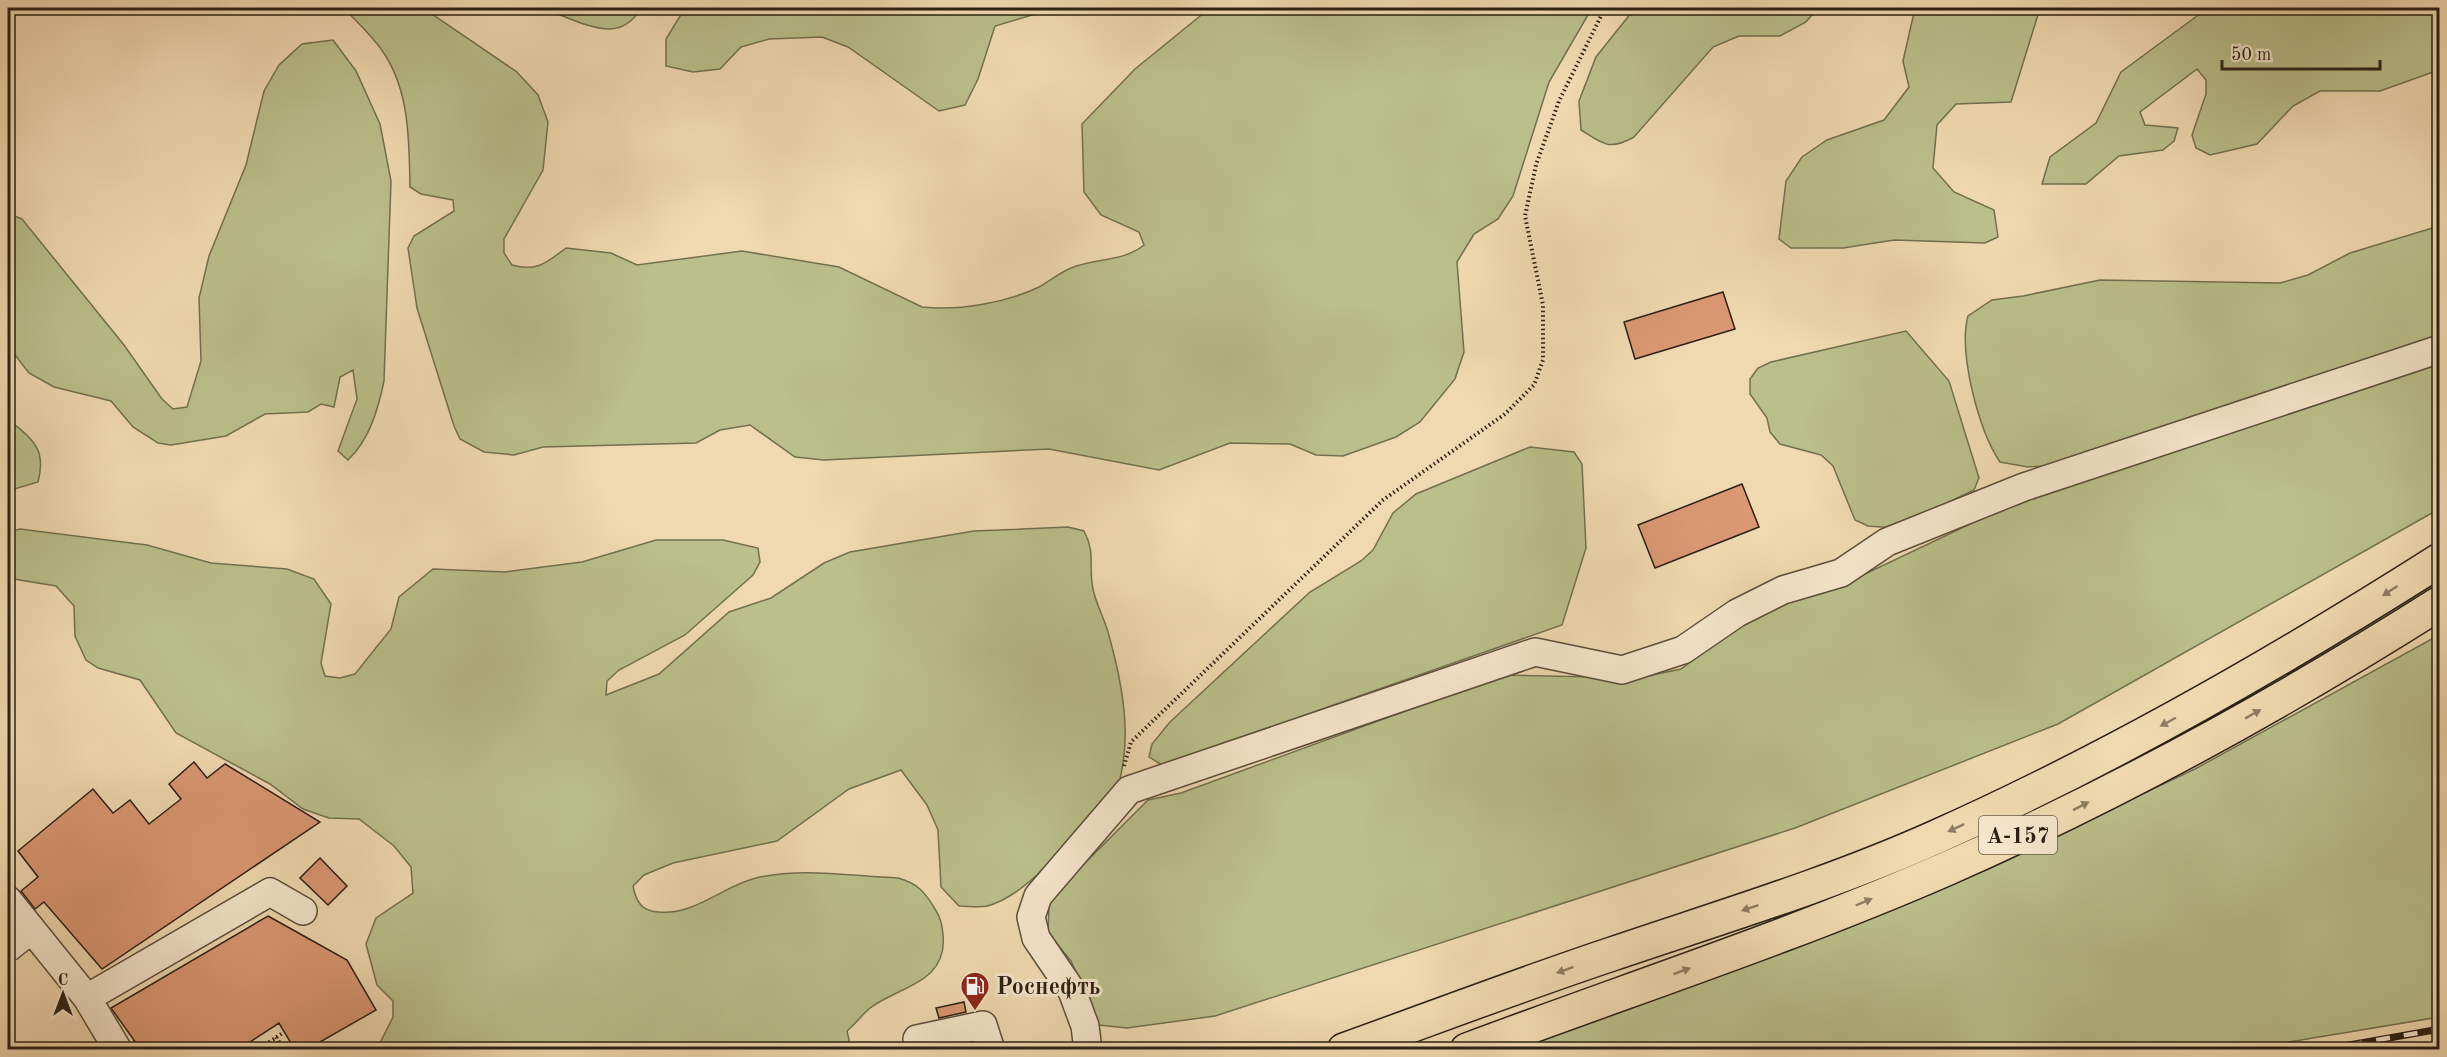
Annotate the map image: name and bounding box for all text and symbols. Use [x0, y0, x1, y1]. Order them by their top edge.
scale bar [2222, 33, 2380, 71]
text: 50 m [2231, 46, 2271, 64]
one-way arrow [2382, 586, 2398, 597]
one-way arrow [2244, 709, 2261, 719]
one-way arrow [2159, 717, 2176, 727]
one-way arrow [2072, 801, 2089, 810]
road number: А-157 [1979, 816, 2057, 854]
one-way arrow [1947, 823, 1964, 832]
one-way arrow [1856, 898, 1873, 907]
one-way arrow [1741, 904, 1759, 913]
north arrow [33, 964, 93, 1024]
one-way arrow [1673, 965, 1691, 975]
one-way arrow [1556, 966, 1574, 976]
fuel station icon: Роснефть [959, 970, 991, 1012]
text: С [58, 973, 68, 989]
place label: Роснефть [996, 976, 1101, 1000]

